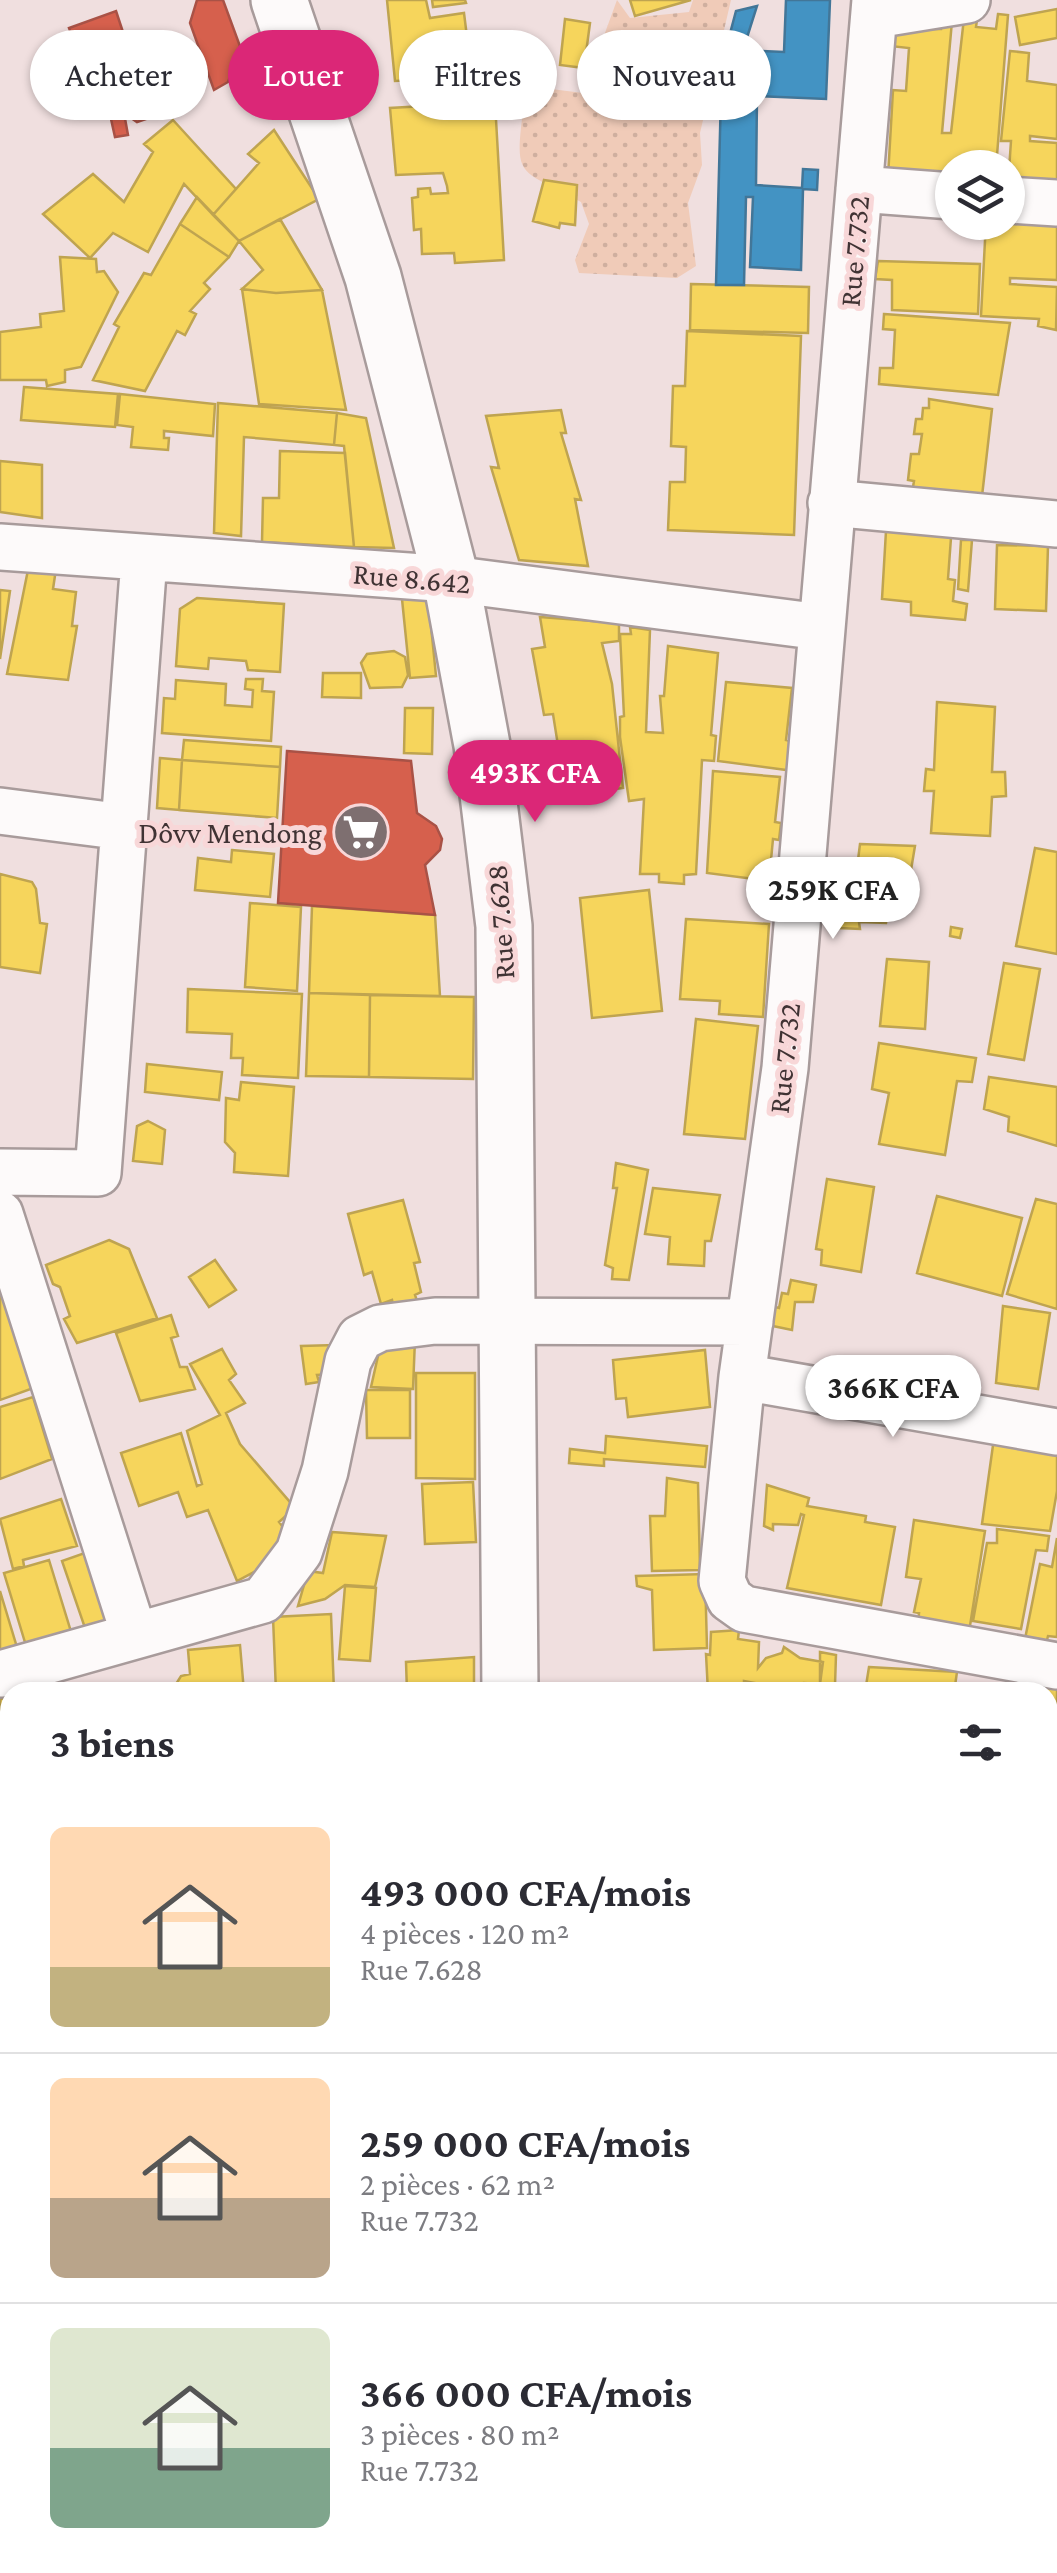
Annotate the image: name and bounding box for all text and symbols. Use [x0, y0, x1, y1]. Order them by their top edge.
chip: Acheter [30, 30, 208, 120]
chip: Louer [228, 30, 379, 120]
chip: Filtres [399, 30, 557, 120]
chip: Nouveau [577, 30, 771, 120]
map controls [935, 150, 1025, 240]
button: layers [935, 150, 1025, 240]
street label: Rue 7.732 [833, 194, 875, 308]
street label: Rue 8.642 [352, 556, 472, 600]
pin: 493K CFA [432, 740, 638, 825]
text: 493K CFA [470, 754, 600, 790]
supermarket icon: Dôvv Mendong [331, 802, 391, 862]
place label: Dôvv Mendong [138, 816, 322, 850]
pin: 259K CFA [730, 857, 936, 942]
street label: Rue 7.628 [480, 863, 520, 981]
text: 259K CFA [768, 871, 898, 907]
street label: Rue 7.732 [762, 1001, 806, 1115]
pin: 366K CFA [790, 1355, 996, 1440]
text: 366K CFA [827, 1369, 959, 1405]
icon: filters [953, 1715, 1008, 1770]
text: 3 biens [50, 1719, 174, 1766]
icon: home [130, 1867, 250, 1987]
text: 493 000 CFA/mois [360, 1868, 691, 1915]
text: 4 pièces · 120 m² [360, 1915, 569, 1951]
text: Rue 7.628 [360, 1951, 483, 1987]
icon: home [130, 2118, 250, 2238]
text: 259 000 CFA/mois [360, 2119, 690, 2166]
text: 2 pièces · 62 m² [360, 2166, 555, 2202]
text: Rue 7.732 [360, 2202, 479, 2238]
icon: home [130, 2368, 250, 2488]
text: 366 000 CFA/mois [360, 2369, 692, 2416]
text: 3 pièces · 80 m² [360, 2416, 559, 2452]
text: Rue 7.732 [360, 2452, 479, 2488]

